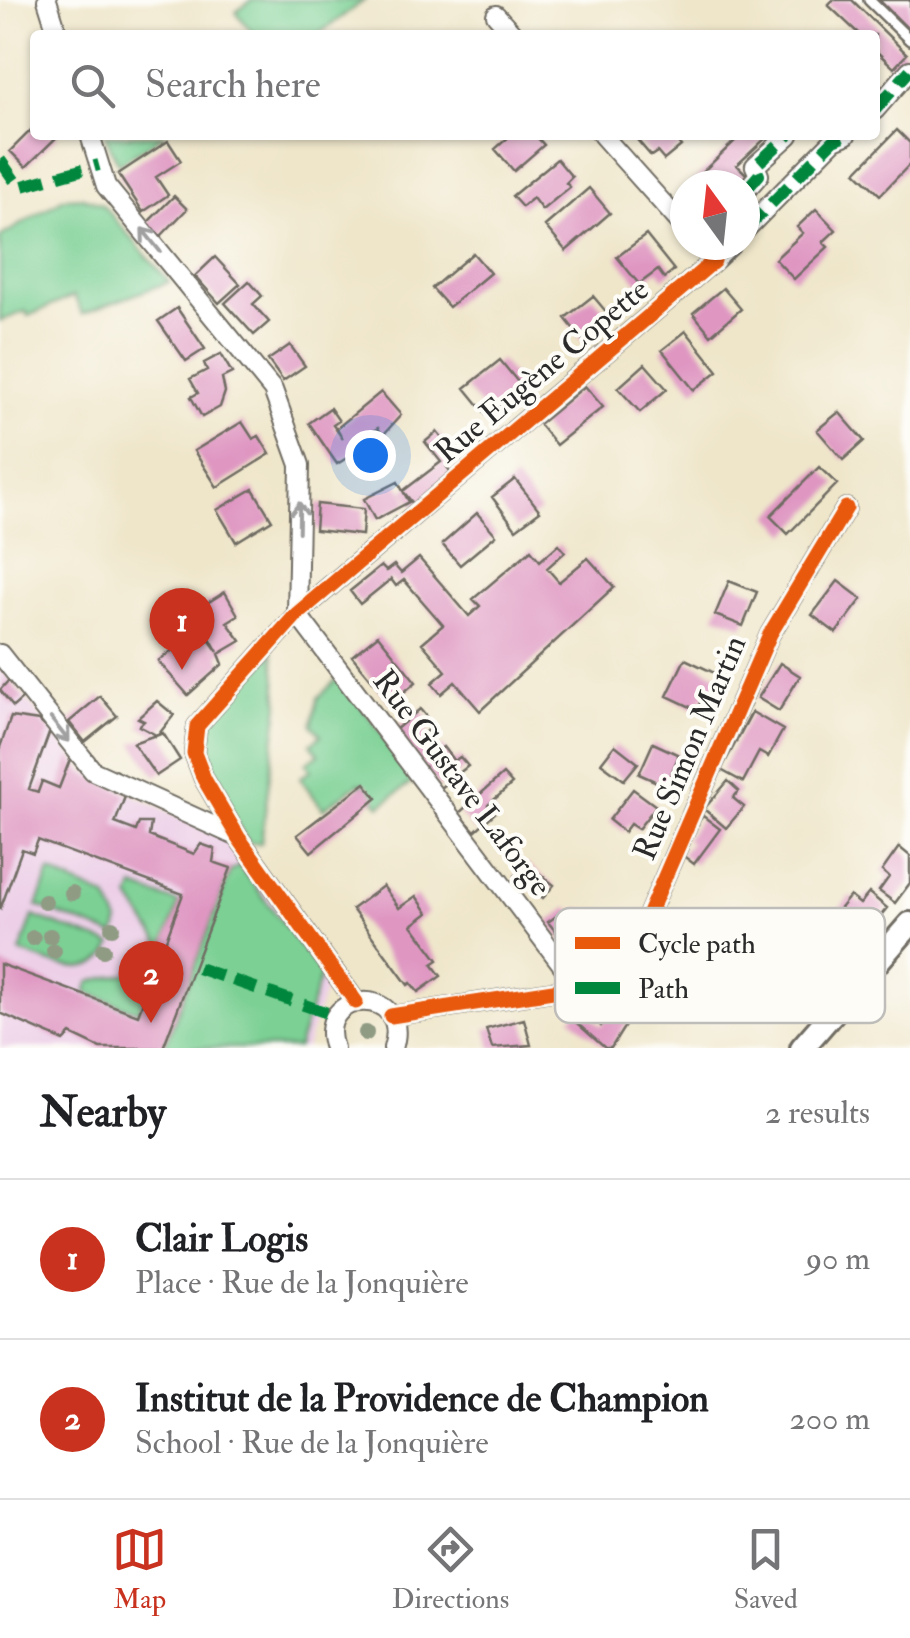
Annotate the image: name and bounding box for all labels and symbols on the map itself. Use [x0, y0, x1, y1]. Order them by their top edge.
north arrow [670, 170, 760, 260]
one-way arrow [140, 228, 162, 254]
street label: Rue Eugène Copette [427, 270, 657, 472]
your location [345, 430, 396, 481]
one-way arrow [290, 501, 308, 534]
pin: 1 [150, 588, 214, 670]
street label: Rue Simon Martin [625, 630, 755, 866]
street label: Rue Gustave Laforge [364, 662, 560, 904]
one-way arrow [50, 716, 71, 743]
legend [555, 908, 885, 1023]
text: Cycle path [638, 927, 756, 962]
pin: 2 [118, 940, 184, 1023]
text: Path [638, 972, 689, 1007]

